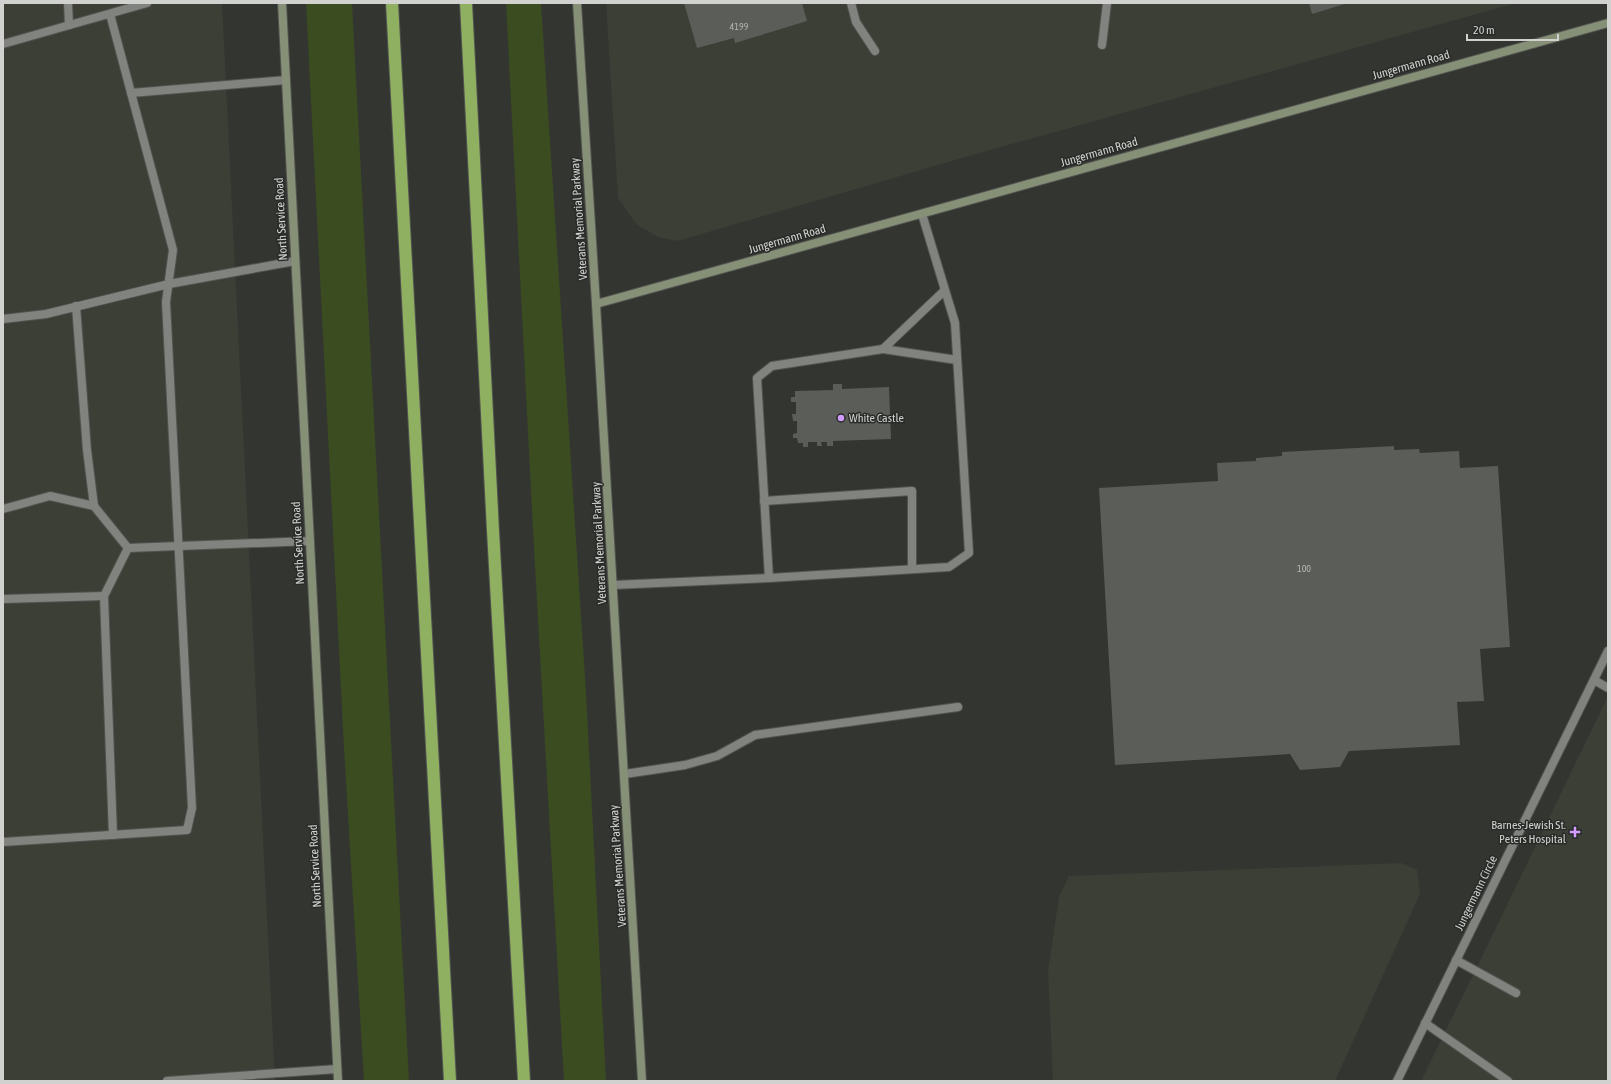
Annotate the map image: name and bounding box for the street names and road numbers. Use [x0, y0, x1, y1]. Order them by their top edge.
street label: Jungermann Road [1371, 47, 1451, 83]
street label: Jungermann Road [1059, 134, 1139, 170]
street label: Veterans Memorial Parkway [568, 157, 590, 281]
street label: North Service Road [272, 177, 290, 261]
street label: Jungermann Road [747, 221, 827, 257]
street label: Veterans Memorial Parkway [589, 481, 609, 604]
street label: North Service Road [289, 501, 307, 585]
street label: Veterans Memorial Parkway [607, 804, 629, 928]
street label: North Service Road [306, 824, 324, 908]
street label: Jungermann Circle [1452, 853, 1500, 933]

